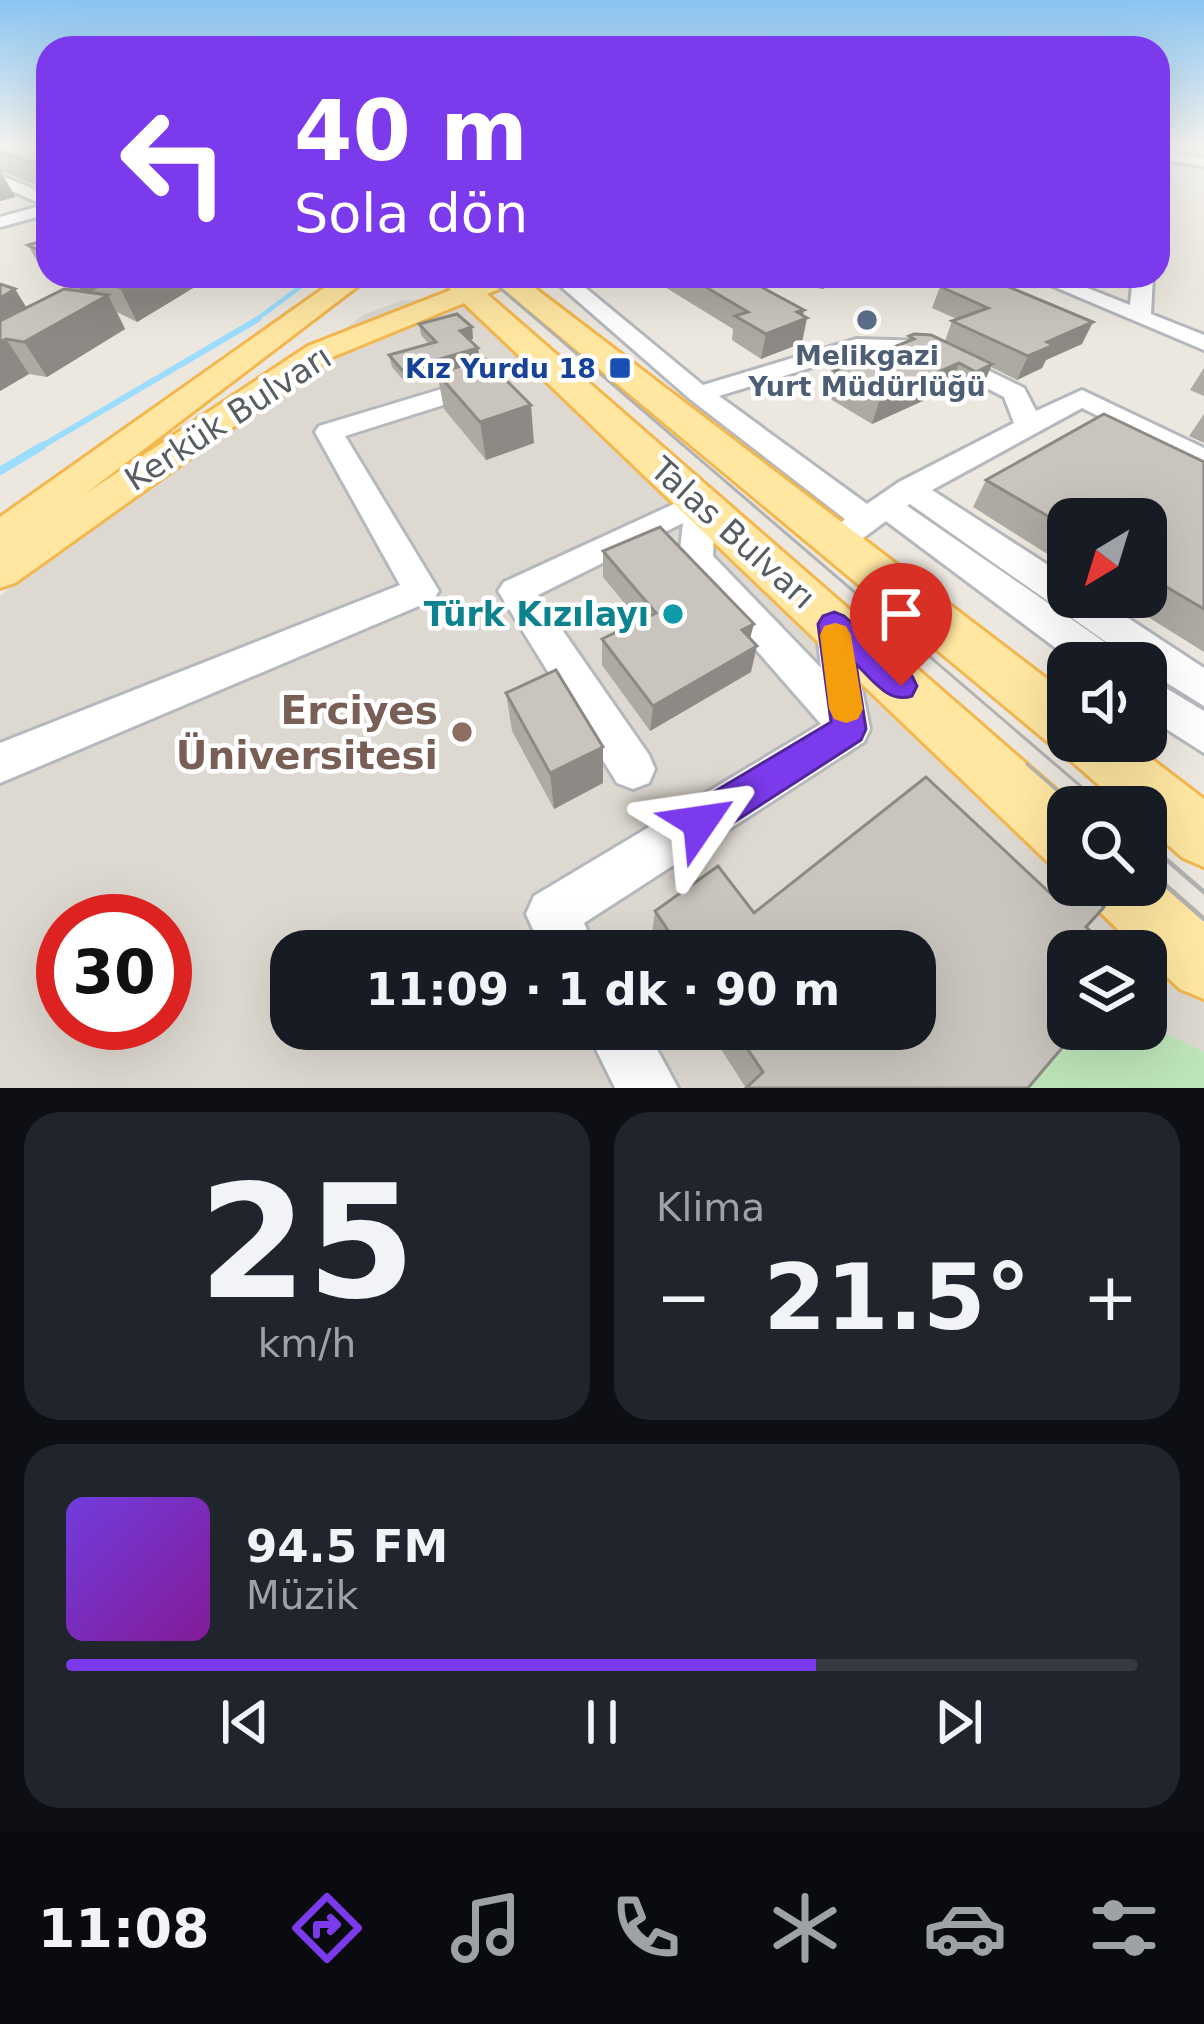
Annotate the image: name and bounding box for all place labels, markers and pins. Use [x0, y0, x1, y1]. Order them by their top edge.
marker: Melikgazi Yurt Müdürlüğü [854, 307, 880, 333]
place label: Melikgazi Yurt Müdürlüğü [747, 340, 986, 402]
place label: Kız Yurdu 18 [405, 353, 596, 384]
marker: Kız Yurdu 18 [607, 355, 633, 381]
pin [850, 563, 952, 686]
place label: Türk Kızılayı [424, 595, 649, 634]
marker: Türk Kızılayı [660, 601, 686, 627]
place label: Erciyes Üniversitesi [176, 688, 438, 778]
marker: Erciyes Üniversitesi [449, 719, 475, 745]

